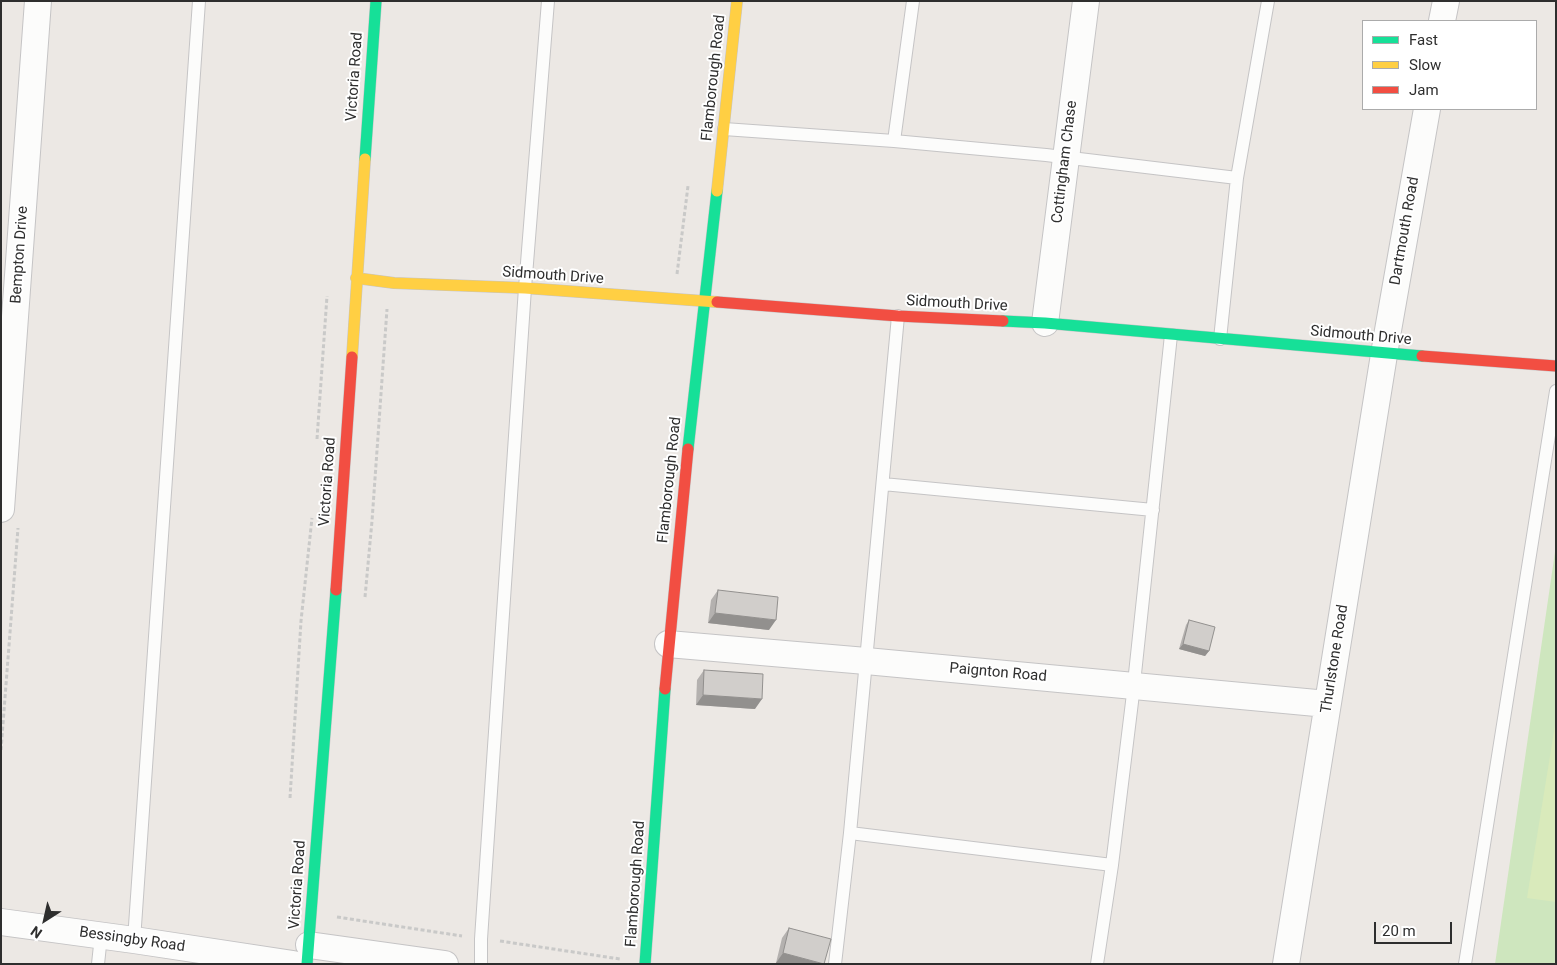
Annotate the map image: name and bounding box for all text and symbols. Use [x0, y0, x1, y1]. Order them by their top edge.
street label: Flamborough Road [698, 14, 730, 142]
legend [1362, 20, 1537, 110]
text: Fast [1409, 31, 1438, 49]
street label: Victoria Road [343, 32, 367, 122]
text: Slow [1409, 56, 1441, 74]
text: Jam [1409, 81, 1439, 99]
street label: Cottingham Chase [1049, 100, 1081, 224]
street label: Dartmouth Road [1387, 175, 1423, 287]
street label: Bempton Drive [8, 206, 32, 304]
street label: Sidmouth Drive [502, 263, 604, 289]
street label: Sidmouth Drive [906, 292, 1008, 316]
street label: Sidmouth Drive [1310, 323, 1412, 349]
street label: Flamborough Road [654, 416, 686, 544]
street label: Victoria Road [316, 437, 340, 527]
street label: Thurlstone Road [1318, 603, 1352, 715]
street label: Paignton Road [949, 660, 1047, 686]
street label: Flamborough Road [623, 820, 649, 948]
street label: Victoria Road [286, 840, 310, 930]
north arrow [20, 895, 70, 945]
scale bar [1377, 912, 1454, 944]
text: 20 m [1382, 922, 1416, 940]
text: N [28, 923, 45, 942]
street label: Bessingby Road [78, 924, 186, 956]

